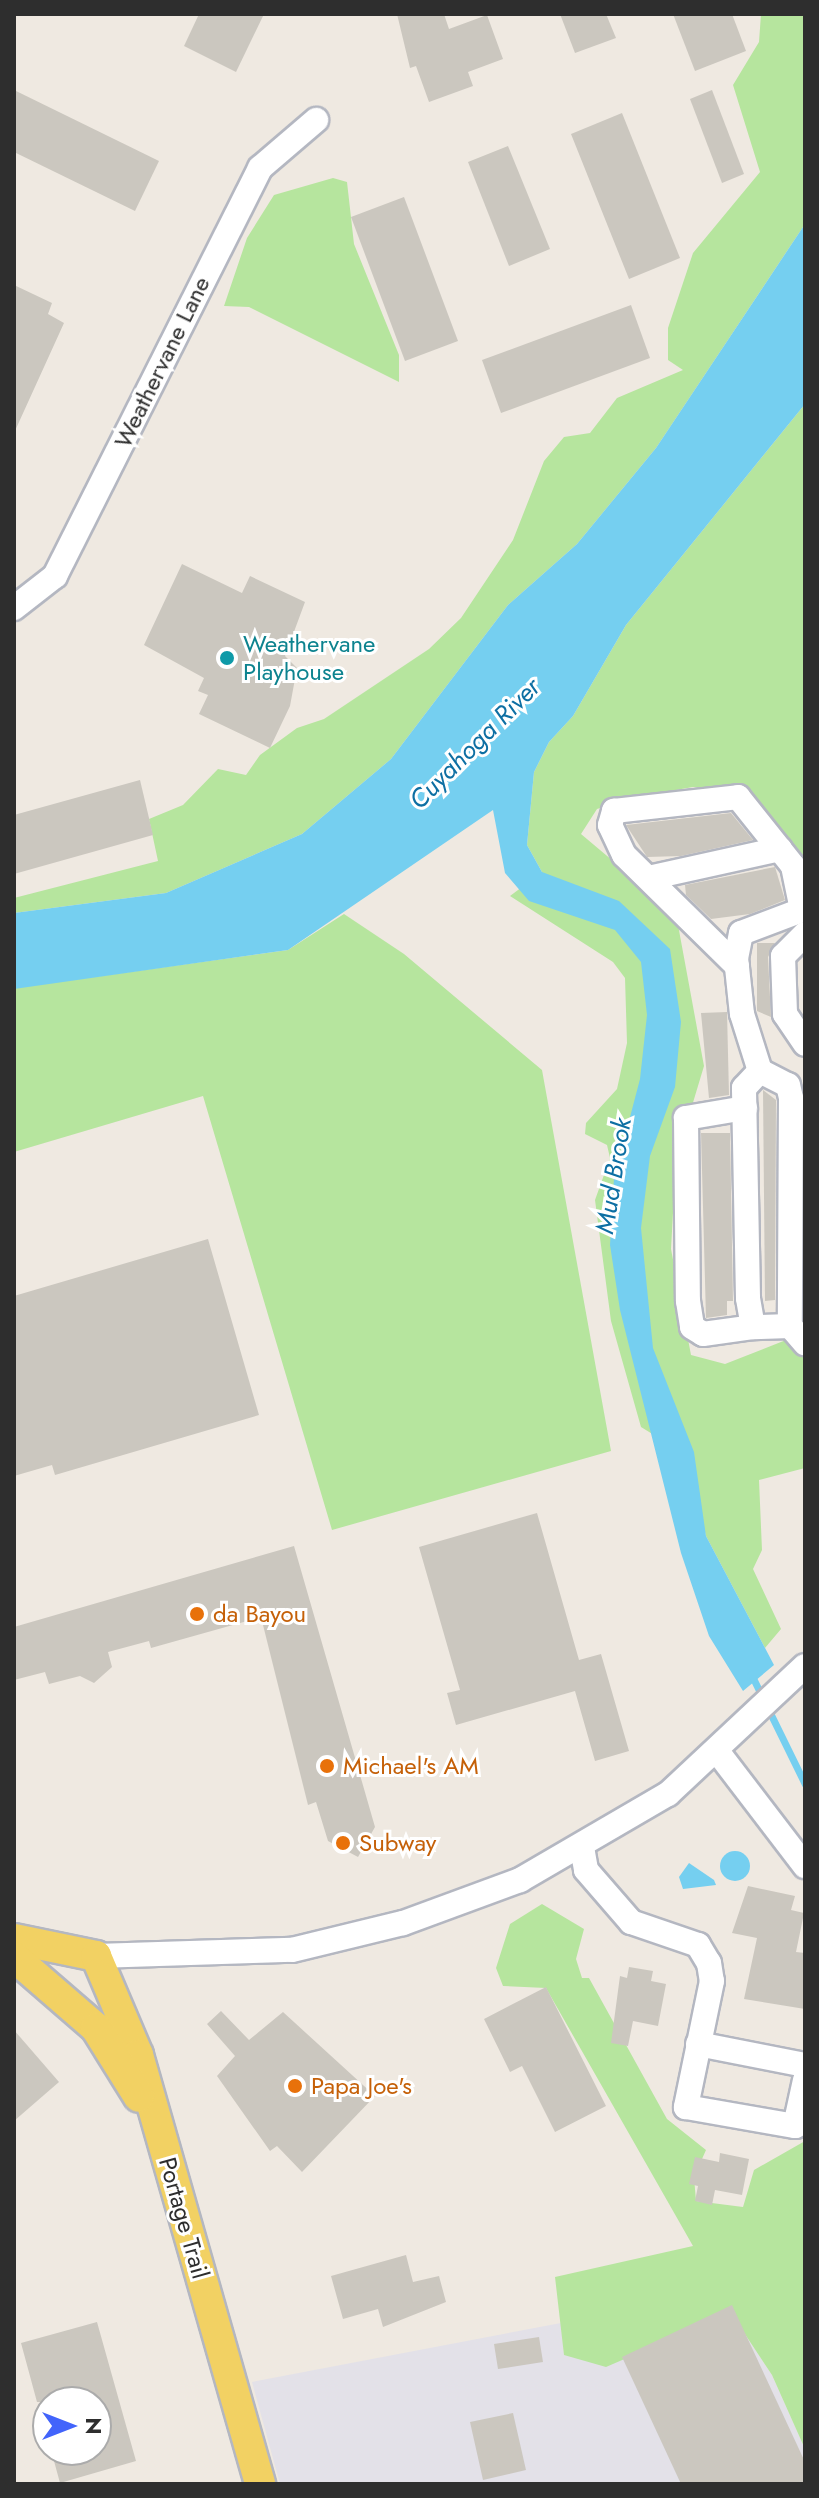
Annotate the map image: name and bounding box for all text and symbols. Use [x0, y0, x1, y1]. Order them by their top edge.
street label: Weathervane Lane [108, 272, 216, 452]
place label: Weathervane Playhouse [243, 630, 375, 686]
marker: Weathervane Playhouse [218, 649, 236, 667]
water label: Cuyahoga River [403, 672, 547, 816]
water label: Mud Brook [589, 1116, 639, 1236]
place label: da Bayou [213, 1600, 306, 1628]
marker: da Bayou [188, 1605, 206, 1623]
place label: Michael's AM [343, 1752, 479, 1780]
marker: Michael's AM [318, 1757, 336, 1775]
place label: Subway [359, 1829, 436, 1857]
marker: Subway [334, 1834, 352, 1852]
place label: Papa Joe's [311, 2072, 412, 2100]
marker: Papa Joe's [286, 2077, 304, 2095]
street label: Portage Trail [153, 2154, 215, 2282]
north arrow [32, 2386, 112, 2466]
text: N [78, 2417, 110, 2435]

